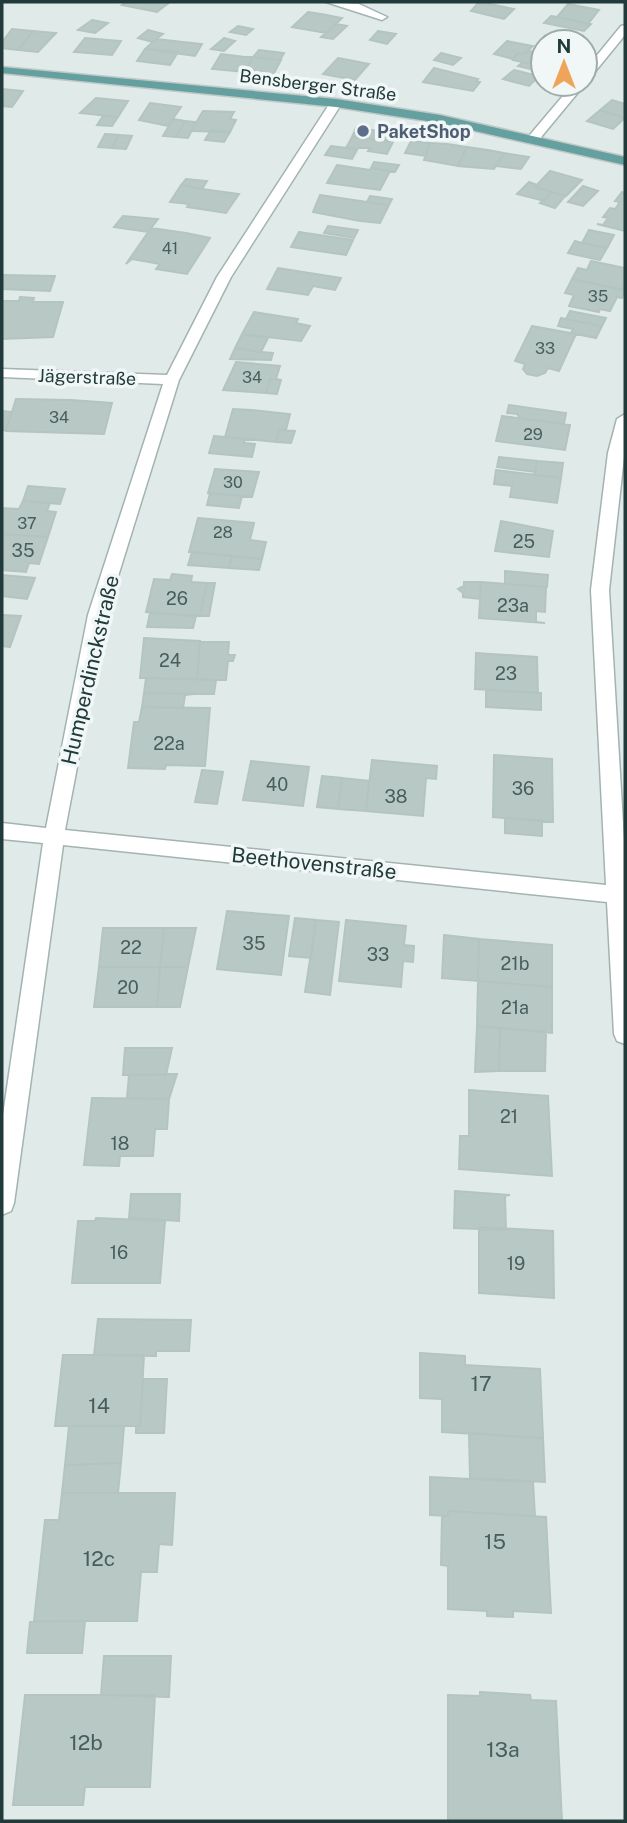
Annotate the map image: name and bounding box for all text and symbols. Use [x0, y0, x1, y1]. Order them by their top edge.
north arrow [529, 28, 599, 98]
text: N [557, 35, 571, 57]
street label: Bensberger Straße [238, 65, 398, 105]
place label: PaketShop [377, 121, 471, 142]
marker: PaketShop [355, 123, 371, 139]
house number: 41 [162, 239, 178, 258]
house number: 35 [588, 287, 608, 306]
house number: 33 [535, 339, 555, 358]
street label: Jägerstraße [37, 365, 137, 389]
house number: 34 [242, 368, 262, 387]
house number: 34 [49, 408, 69, 427]
house number: 29 [523, 425, 543, 444]
house number: 30 [223, 473, 243, 492]
house number: 37 [17, 514, 37, 533]
house number: 28 [213, 523, 233, 542]
house number: 25 [513, 531, 535, 552]
house number: 35 [12, 540, 34, 561]
street label: Humperdinckstraße [56, 573, 124, 767]
house number: 26 [166, 588, 188, 609]
house number: 23a [497, 595, 529, 616]
house number: 24 [159, 650, 181, 671]
house number: 23 [495, 663, 517, 684]
house number: 22a [153, 733, 185, 754]
house number: 40 [266, 774, 288, 795]
house number: 36 [512, 778, 534, 799]
house number: 38 [385, 786, 407, 807]
street label: Beethovenstraße [230, 842, 398, 884]
house number: 35 [243, 933, 265, 954]
house number: 22 [120, 937, 142, 958]
house number: 33 [367, 944, 389, 965]
house number: 21b [501, 953, 529, 974]
house number: 20 [117, 977, 139, 998]
house number: 21a [501, 997, 529, 1018]
house number: 21 [500, 1106, 518, 1127]
house number: 18 [111, 1133, 129, 1154]
house number: 16 [110, 1242, 128, 1263]
house number: 19 [507, 1253, 525, 1274]
house number: 17 [470, 1371, 492, 1396]
house number: 14 [88, 1393, 110, 1418]
house number: 15 [484, 1529, 506, 1554]
house number: 12c [83, 1546, 115, 1571]
house number: 12b [69, 1730, 103, 1755]
house number: 13a [486, 1737, 520, 1762]

